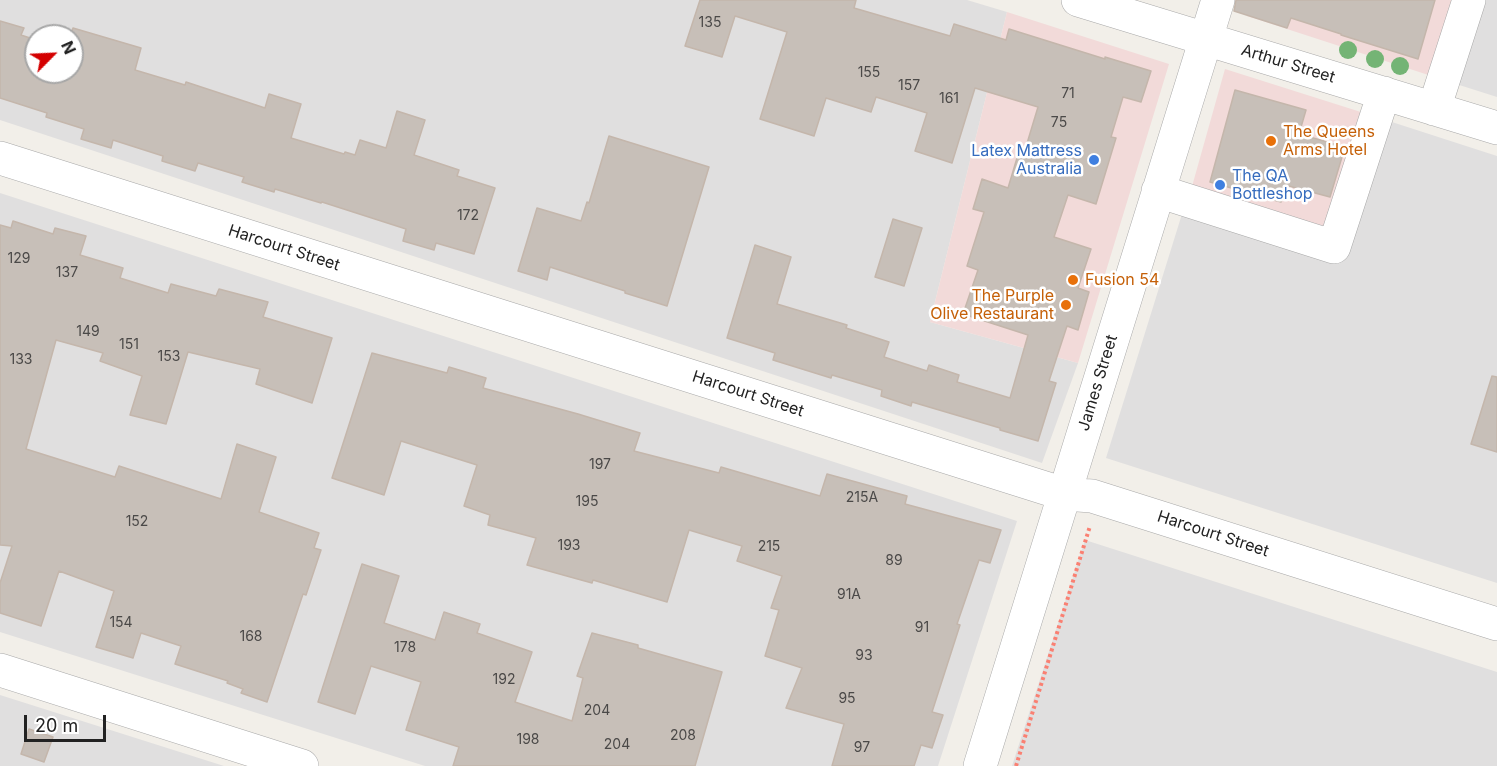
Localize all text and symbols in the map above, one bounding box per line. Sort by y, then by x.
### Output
house number: 135 [699,15,721,31]
north arrow [24,24,84,84]
text: N [57,38,80,57]
street label: Arthur Street [1239,41,1337,87]
house number: 155 [858,65,880,81]
house number: 157 [898,78,920,94]
house number: 71 [1061,86,1075,102]
house number: 161 [939,91,959,107]
house number: 75 [1051,115,1067,131]
place label: The Queens Arms Hotel [1283,122,1375,160]
marker: The Queens Arms Hotel [1264,134,1278,148]
place label: Latex Mattress Australia [971,141,1082,179]
marker: Latex Mattress Australia [1087,153,1101,167]
place label: The QA Bottleshop [1232,166,1313,204]
marker: The QA Bottleshop [1213,178,1227,192]
house number: 172 [457,208,479,224]
street label: Harcourt Street [226,221,342,275]
house number: 129 [8,251,30,267]
house number: 137 [56,265,78,281]
place label: Fusion 54 [1085,270,1159,290]
marker: Fusion 54 [1066,273,1080,287]
place label: The Purple Olive Restaurant [930,286,1054,324]
marker: The Purple Olive Restaurant [1059,298,1073,312]
house number: 149 [76,324,100,340]
street label: James Street [1074,333,1122,433]
house number: 151 [119,337,139,353]
house number: 153 [158,349,180,365]
house number: 133 [10,352,32,368]
street label: Harcourt Street [690,367,806,421]
house number: 197 [589,457,611,473]
house number: 215A [846,490,878,506]
house number: 195 [576,494,598,510]
street label: Harcourt Street [1155,507,1271,561]
house number: 152 [126,514,148,530]
house number: 193 [557,538,581,554]
house number: 215 [758,539,780,555]
house number: 89 [885,553,903,569]
house number: 91A [837,587,861,603]
house number: 154 [109,615,133,631]
house number: 91 [915,620,929,636]
house number: 168 [239,629,263,645]
house number: 178 [394,640,416,656]
house number: 93 [855,648,873,664]
house number: 192 [493,672,515,688]
house number: 95 [838,691,856,707]
scale bar [27,703,110,741]
house number: 204 [584,703,610,719]
text: 20 m [35,715,78,736]
house number: 208 [670,728,696,744]
house number: 198 [516,732,540,748]
house number: 204 [604,737,630,753]
house number: 97 [854,740,870,756]

